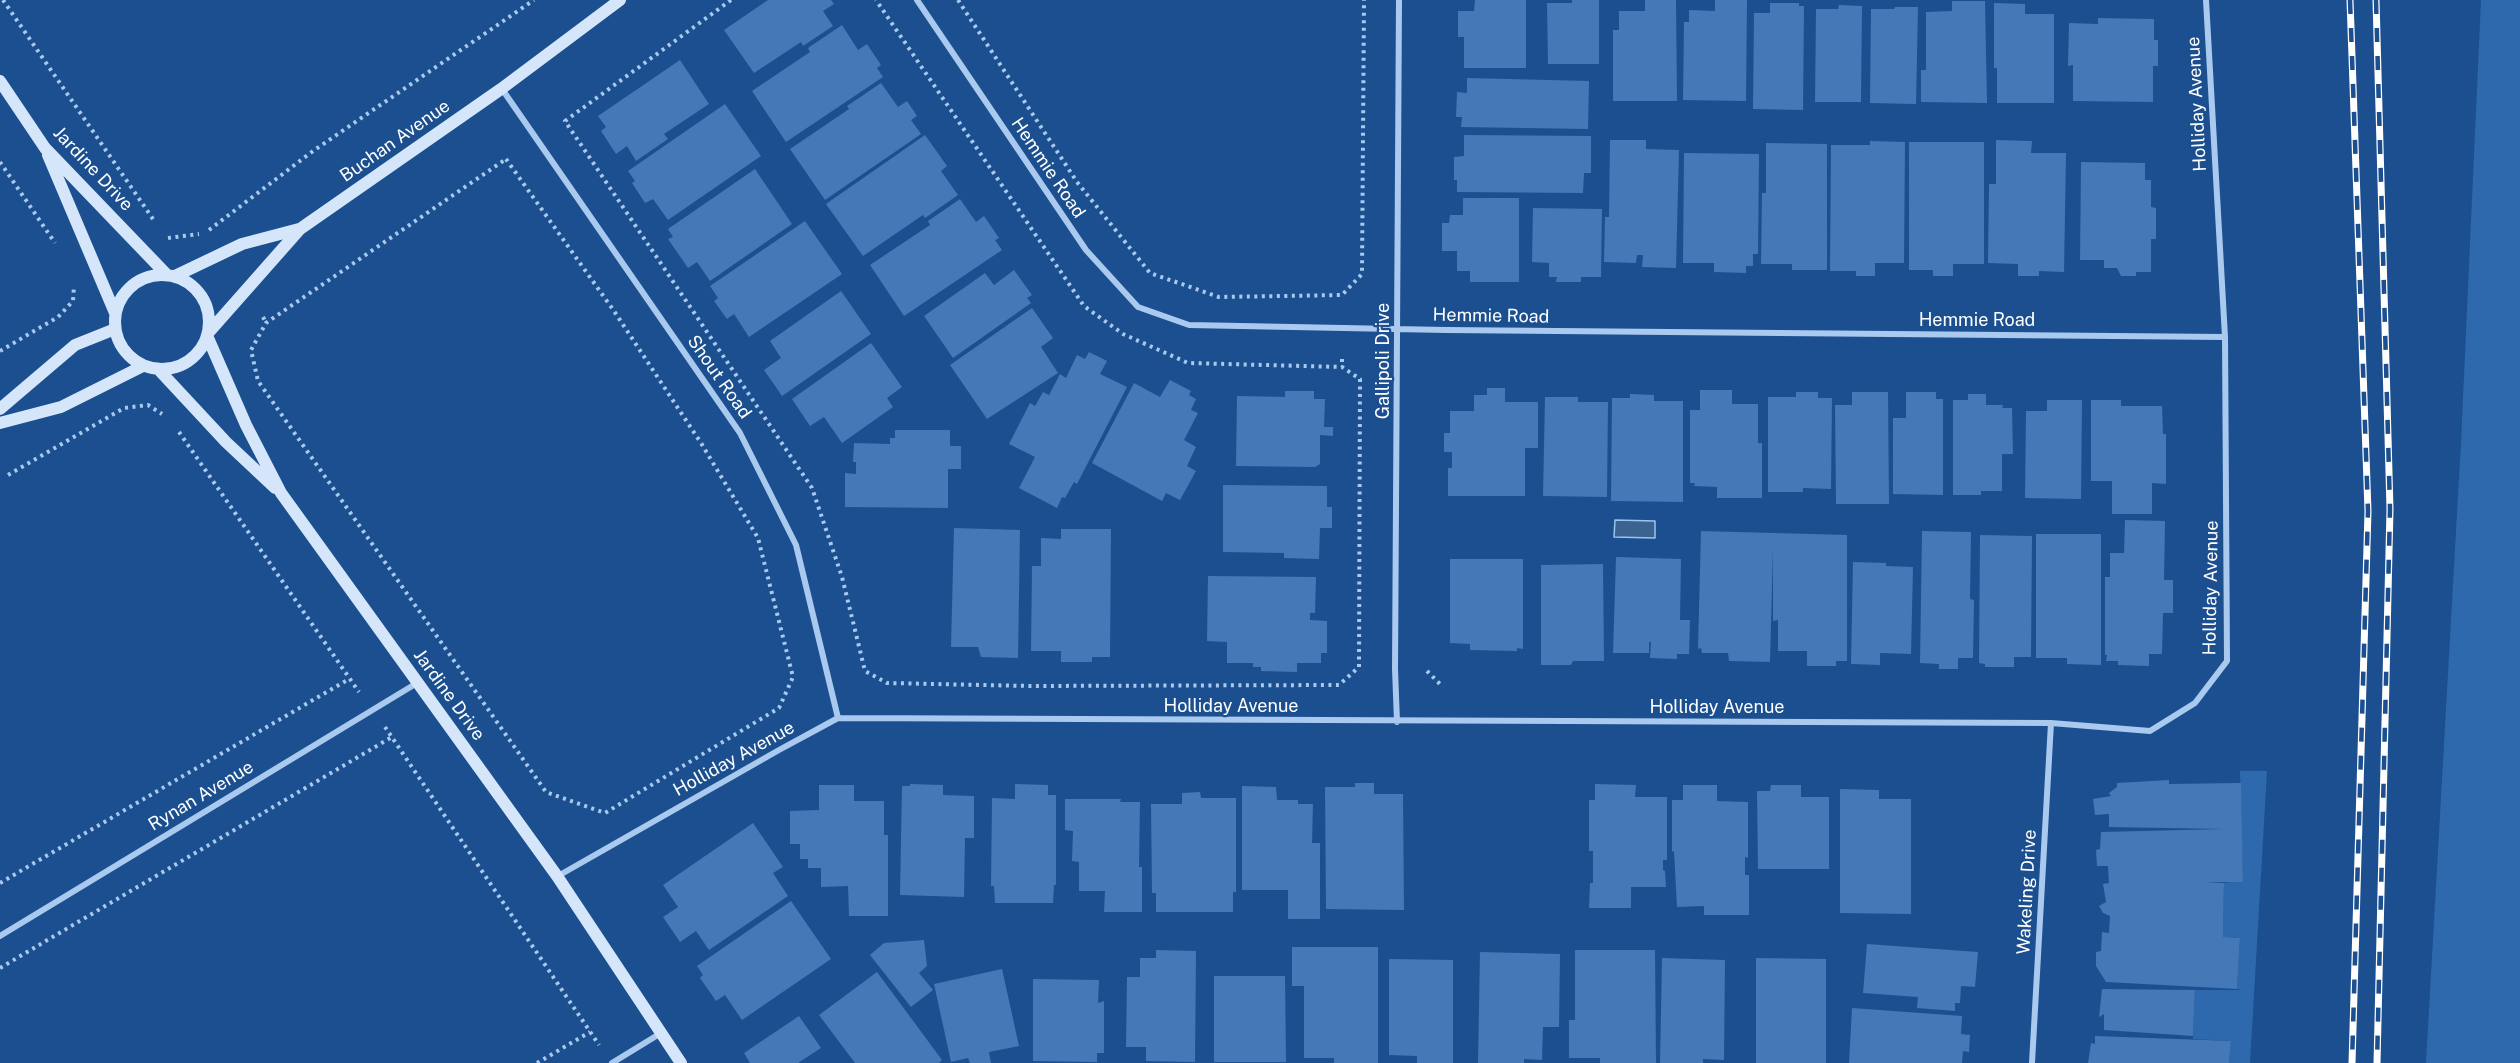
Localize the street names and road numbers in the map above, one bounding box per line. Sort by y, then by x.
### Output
street label: Holliday Avenue [2183,36,2211,172]
street label: Buchan Avenue [336,95,454,187]
street label: Hemmie Road [1006,114,1090,222]
street label: Jardine Drive [49,122,137,216]
street label: Gallipoli Drive [1372,303,1394,419]
street label: Hemmie Road [1432,304,1550,328]
street label: Hemmie Road [1919,309,2035,331]
street label: Shout Road [682,331,756,423]
street label: Holliday Avenue [2199,520,2223,656]
street label: Jardine Drive [409,645,489,745]
street label: Holliday Avenue [1163,695,1299,717]
street label: Holliday Avenue [1649,696,1785,718]
street label: Holliday Avenue [670,717,798,801]
street label: Rynan Avenue [145,756,257,836]
street label: Wakeling Drive [2013,829,2041,955]

